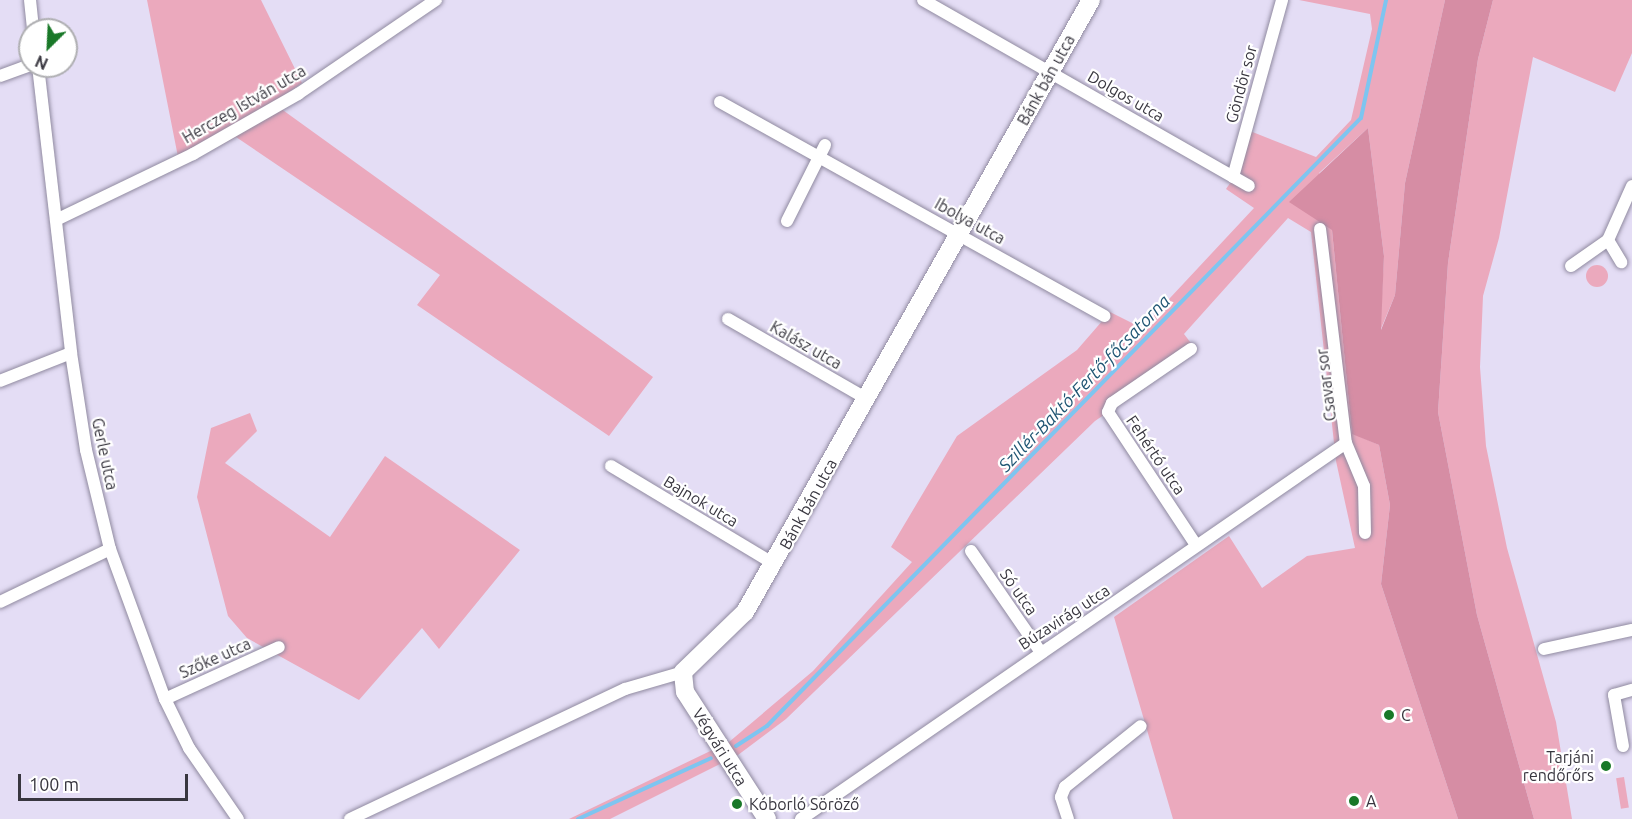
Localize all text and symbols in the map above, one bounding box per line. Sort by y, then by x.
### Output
north arrow [18,18,78,78]
street label: Bánk bán utca [1013,31,1079,129]
street label: Göndör sor [1221,43,1261,125]
text: N [32,52,51,73]
street label: Herczeg István utca [179,61,309,147]
street label: Dolgos utca [1084,66,1168,126]
street label: Ibolya utca [931,194,1009,248]
water label: Szillér-Baktó-Fertő-főcsatorna [994,290,1174,476]
street label: Kalász utca [767,317,845,373]
street label: Csavar sor [1312,348,1340,422]
street label: Fehértó utca [1122,412,1190,498]
street label: Gerle utca [88,416,122,492]
street label: Bánk bán utca [775,455,841,553]
street label: Bajnok utca [660,471,742,531]
street label: Só utca [996,565,1042,619]
street label: Búzavirág utca [1015,580,1113,654]
street label: Szőke utca [176,634,254,682]
street label: Végvári utca [688,705,752,789]
place label: C [1401,705,1411,725]
marker: C [1382,708,1396,722]
place label: Tarjáni rendőrőrs [1523,747,1594,785]
marker: Tarjáni rendőrőrs [1599,759,1613,773]
scale bar [21,762,190,800]
text: 100 m [29,774,79,794]
place label: A [1366,791,1376,811]
place label: Kóborló Söröző [749,794,859,814]
marker: A [1347,794,1361,808]
marker: Kóborló Söröző [730,797,744,811]

